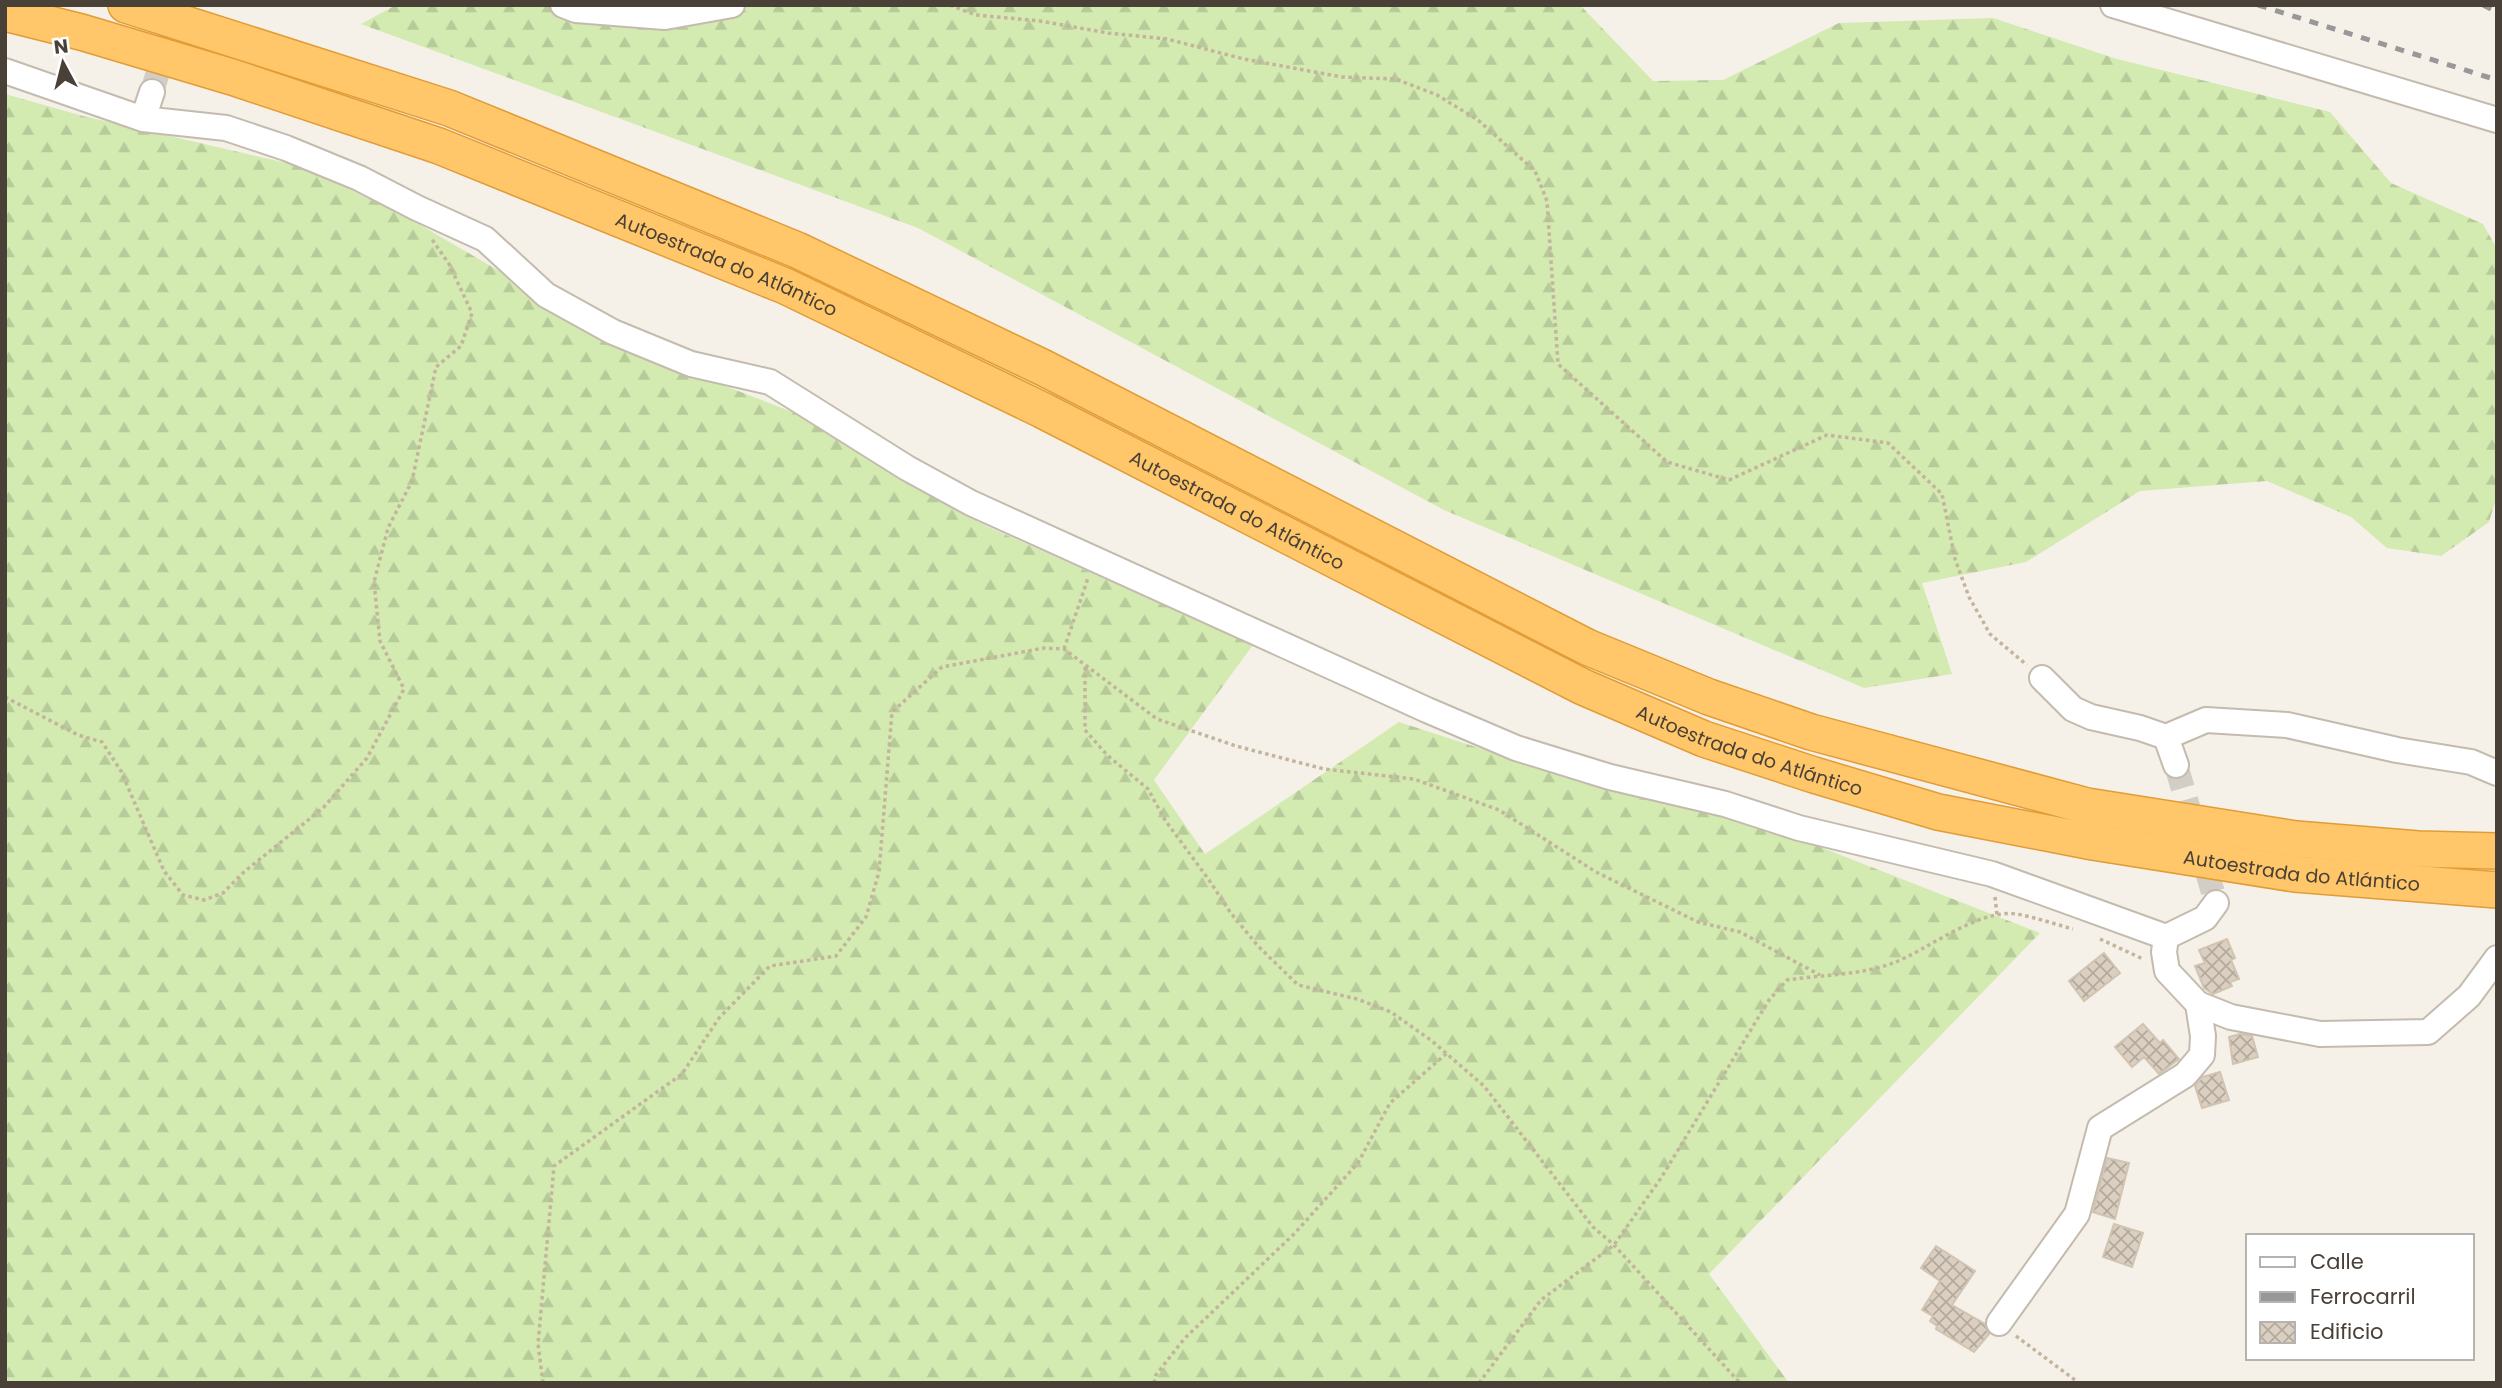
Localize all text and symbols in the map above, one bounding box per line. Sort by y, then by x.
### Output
north arrow [28,28,98,98]
text: N [52,32,70,61]
street label: Autoestrada do Atlántico [612,205,842,323]
street label: Autoestrada do Atlántico [1125,444,1349,576]
street label: Autoestrada do Atlántico [1632,698,1866,802]
street label: Autoestrada do Atlántico [2181,843,2421,897]
legend [2246,1234,2474,1360]
text: Calle [2310,1247,2364,1276]
text: Ferrocarril [2310,1282,2416,1311]
text: Edificio [2310,1317,2384,1346]

